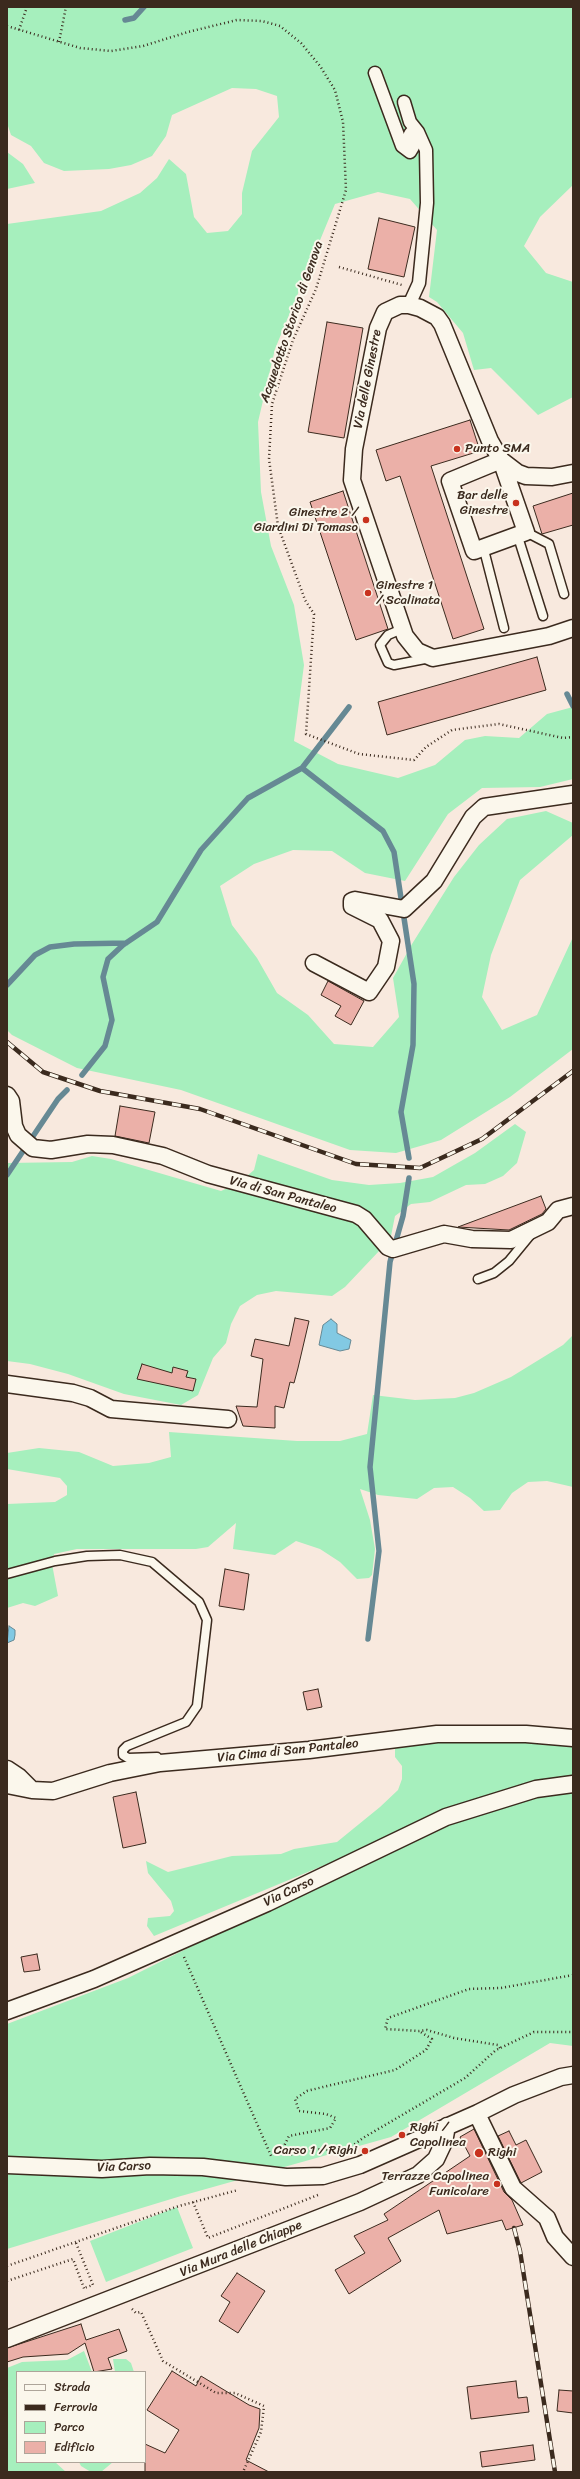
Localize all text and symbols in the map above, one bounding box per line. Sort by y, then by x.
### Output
street label: Acquedotto Storico di Genova [257,239,327,405]
street label: Via delle Ginestre [351,328,385,430]
place label: Punto SMA [465,441,530,457]
marker: Punto SMA [452,444,462,454]
place label: Bar delle Ginestre [457,488,508,519]
marker: Bar delle Ginestre [511,498,521,508]
place label: Ginestre 2 / Giardini Di Tomaso [254,505,358,536]
marker: Ginestre 2 / Giardini Di Tomaso [361,515,371,525]
place label: Ginestre 1 / Scalinata [376,578,440,609]
marker: Ginestre 1 / Scalinata [363,588,373,598]
street label: Via di San Pantaleo [228,1173,338,1217]
street label: Via Cima di San Pantaleo [217,1736,359,1766]
street label: Via Carso [261,1874,317,1910]
place label: Righi / Capolinea [410,2120,466,2151]
marker: Righi / Capolinea [397,2130,407,2140]
place label: Carso 1 / Righi [274,2143,357,2159]
place label: Righi [488,2145,516,2161]
marker: Carso 1 / Righi [360,2146,370,2156]
marker: Righi [473,2147,485,2159]
street label: Via Carso [97,2158,151,2176]
place label: Terrazze Capolinea Funicolare [381,2169,489,2200]
marker: Terrazze Capolinea Funicolare [492,2179,502,2189]
street label: Via Mura delle Chiappe [178,2217,304,2281]
legend [16,2371,146,2463]
text: Strada [54,2376,90,2398]
text: Ferrovia [54,2396,98,2418]
text: Parco [54,2416,84,2438]
text: Edificio [54,2436,94,2458]

